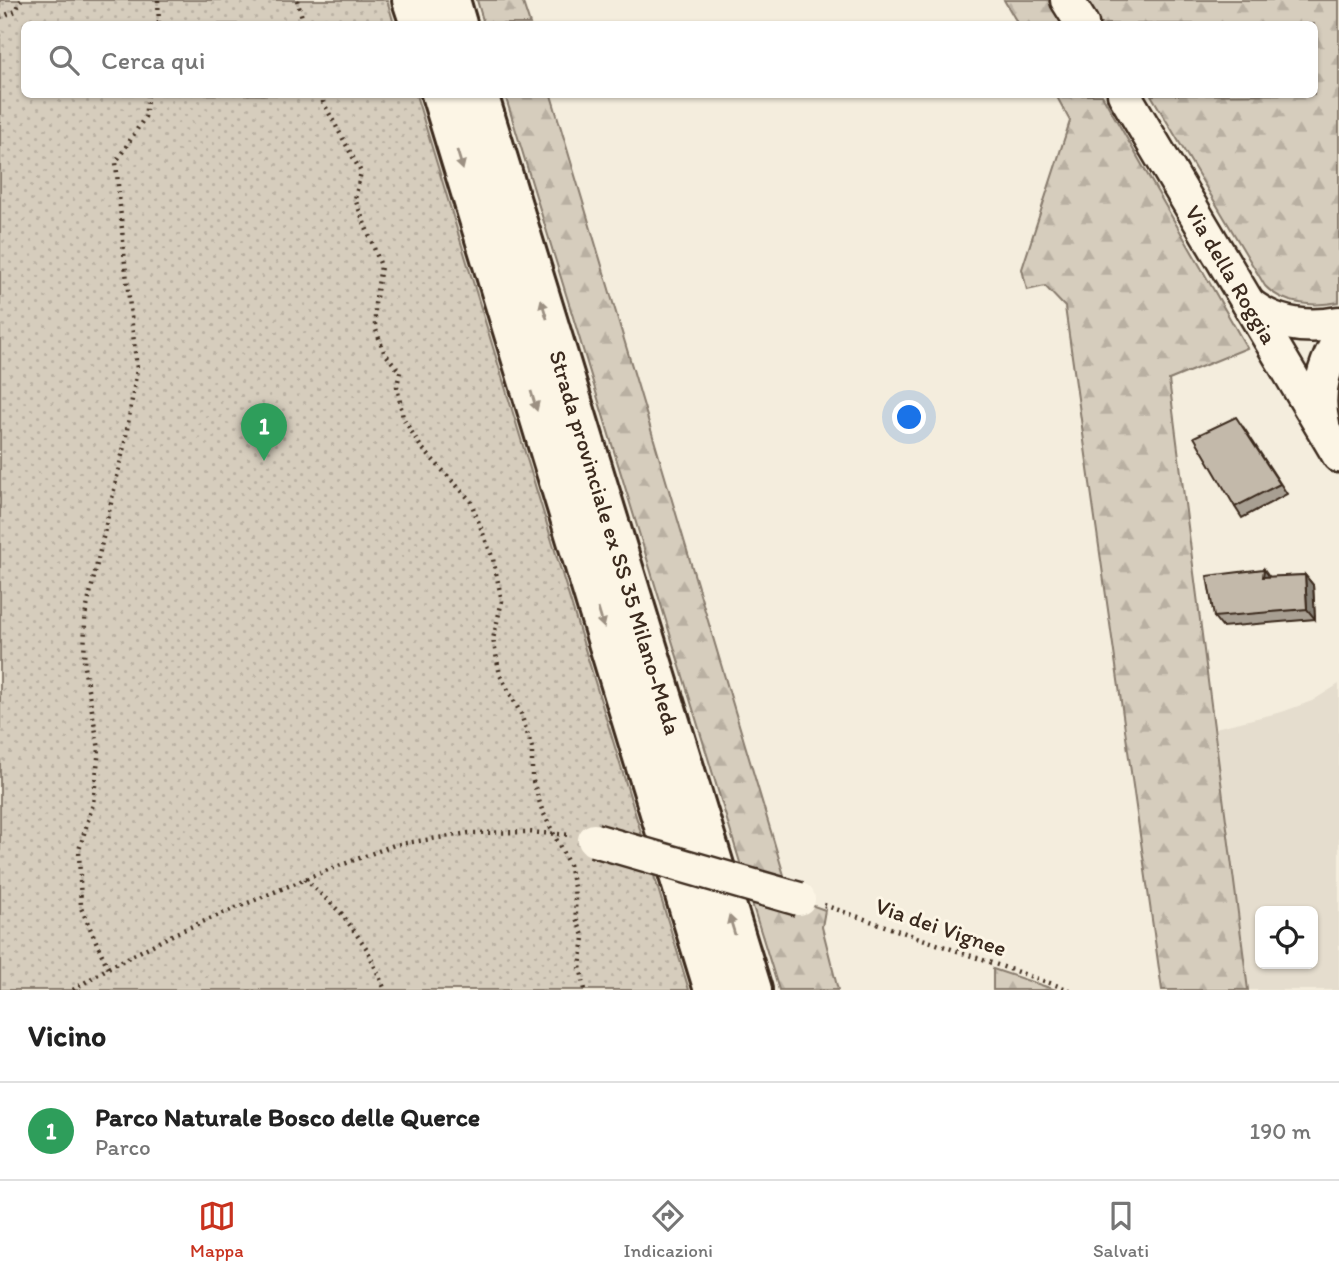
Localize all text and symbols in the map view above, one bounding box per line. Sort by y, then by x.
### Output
search box [21,21,1318,98]
icon: search [45,41,83,79]
text: Cerca qui [101,44,205,76]
one-way arrow [456,150,466,171]
street label: Via della Roggia [1179,200,1283,349]
one-way arrow [538,298,548,319]
street label: Strada provinciale ex SS 35 Milano-Meda [543,347,687,738]
one-way arrow [530,391,540,412]
your location [892,400,926,434]
pin: 1 [241,403,287,461]
one-way arrow [596,608,606,629]
street label: Via dei Vignee [872,891,1010,963]
map controls [1255,906,1318,969]
button: locate [1255,906,1318,969]
one-way arrow [726,914,736,935]
text: Vicino [28,1017,106,1054]
text: Parco Naturale Bosco delle Querce [95,1101,480,1133]
text: 1 [46,1117,56,1145]
text: 190 m [1250,1117,1311,1145]
text: Parco [95,1133,151,1161]
tab: Mappa [190,1197,244,1262]
tab: Indicazioni [624,1197,713,1262]
tab: Salvati [1093,1197,1149,1262]

